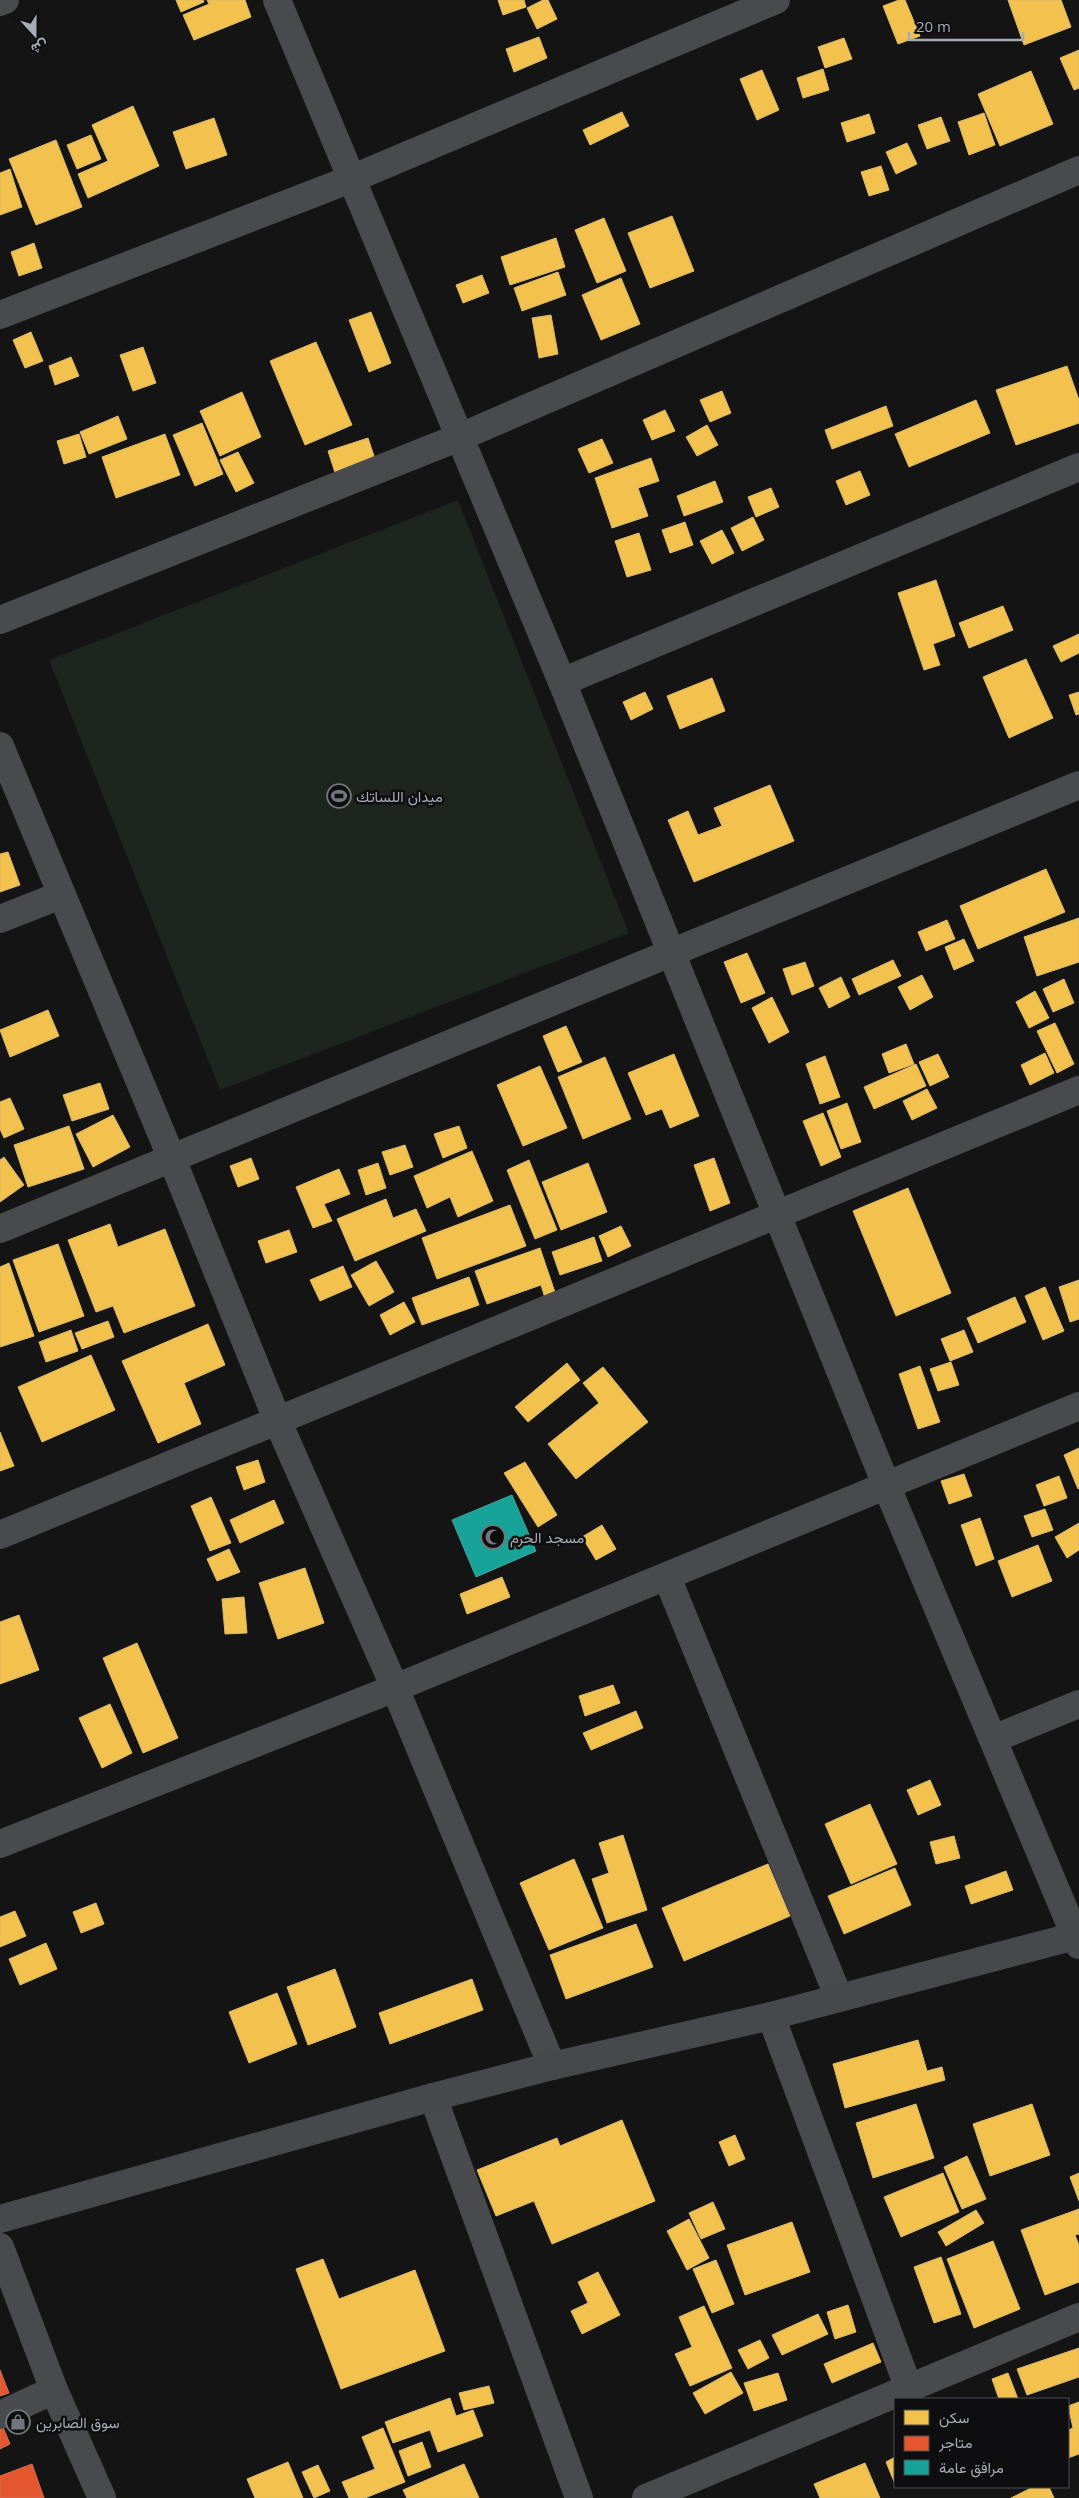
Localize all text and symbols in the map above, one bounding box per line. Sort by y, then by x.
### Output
north arrow [10,10,60,60]
scale bar [909,10,1023,42]
text: 20 m [916,16,951,36]
text: ش [28,36,51,60]
sports icon: ميدان اللساتك [326,783,352,809]
place label: ميدان اللساتك [356,786,443,806]
mosque icon: مسجد الحرم [480,1524,506,1550]
place label: مسجد الحرم [510,1527,584,1548]
legend [894,2398,1069,2488]
text: سكن [939,2407,969,2428]
shop icon: سوق الصابرين [5,2409,31,2435]
place label: سوق الصابرين [36,2412,120,2433]
text: متاجر [938,2432,973,2452]
text: مرافق عامة [939,2457,1004,2478]

